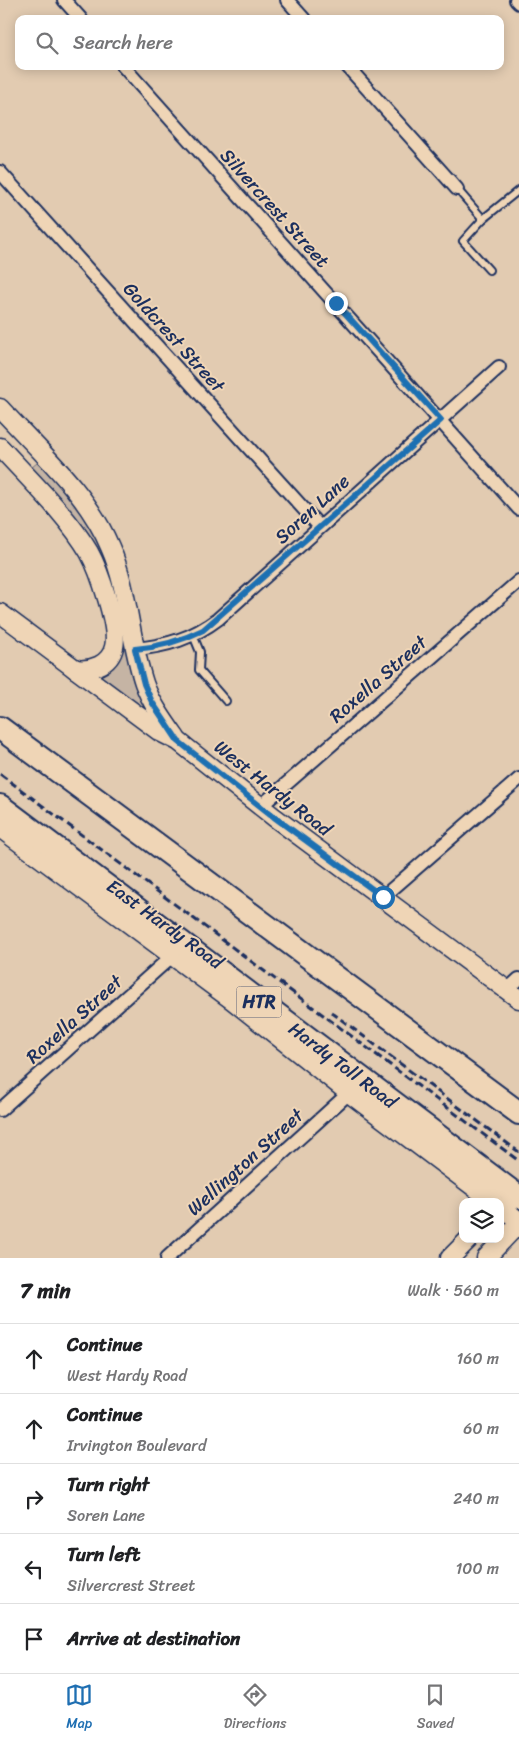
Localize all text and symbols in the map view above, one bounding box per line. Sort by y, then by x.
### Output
search box [15,15,504,70]
text: Search here [73,26,173,59]
icon: search [33,29,61,57]
street label: Silvercrest Street [212,140,338,276]
street label: Goldcrest Street [115,274,234,401]
route end [325,292,348,315]
street label: Soren Lane [267,466,358,552]
street label: Roxella Street [321,626,436,731]
street label: West Hardy Road [207,731,341,846]
street label: East Hardy Road [99,870,232,979]
route start [372,886,395,909]
street label: Roxella Street [18,965,131,1072]
road number: HTR [236,986,282,1018]
street label: Hardy Toll Road [281,1013,406,1118]
street label: Wellington Street [179,1099,312,1224]
map controls [459,1198,504,1243]
button: layers [459,1198,504,1243]
text: 7 min [20,1272,71,1310]
text: Walk · 560 m [408,1276,499,1305]
text: Continue [67,1328,143,1361]
text: 160 m [456,1344,499,1373]
icon: ahead [20,1345,48,1373]
text: West Hardy Road [67,1361,187,1390]
text: Continue [67,1398,143,1431]
text: 60 m [463,1414,499,1443]
icon: ahead [20,1415,48,1443]
text: Irvington Boulevard [67,1431,206,1460]
text: Turn right [67,1468,149,1501]
text: 240 m [453,1484,499,1513]
icon: right [20,1485,48,1513]
text: Soren Lane [67,1501,145,1530]
text: Turn left [67,1538,140,1571]
text: 100 m [455,1554,499,1583]
icon: left [20,1555,48,1583]
text: Silvercrest Street [67,1571,195,1600]
text: Arrive at destination [67,1622,240,1655]
icon: arrive [20,1625,48,1653]
tab: Map [65,1681,93,1736]
tab: Directions [224,1681,286,1736]
tab: Saved [417,1681,454,1736]

